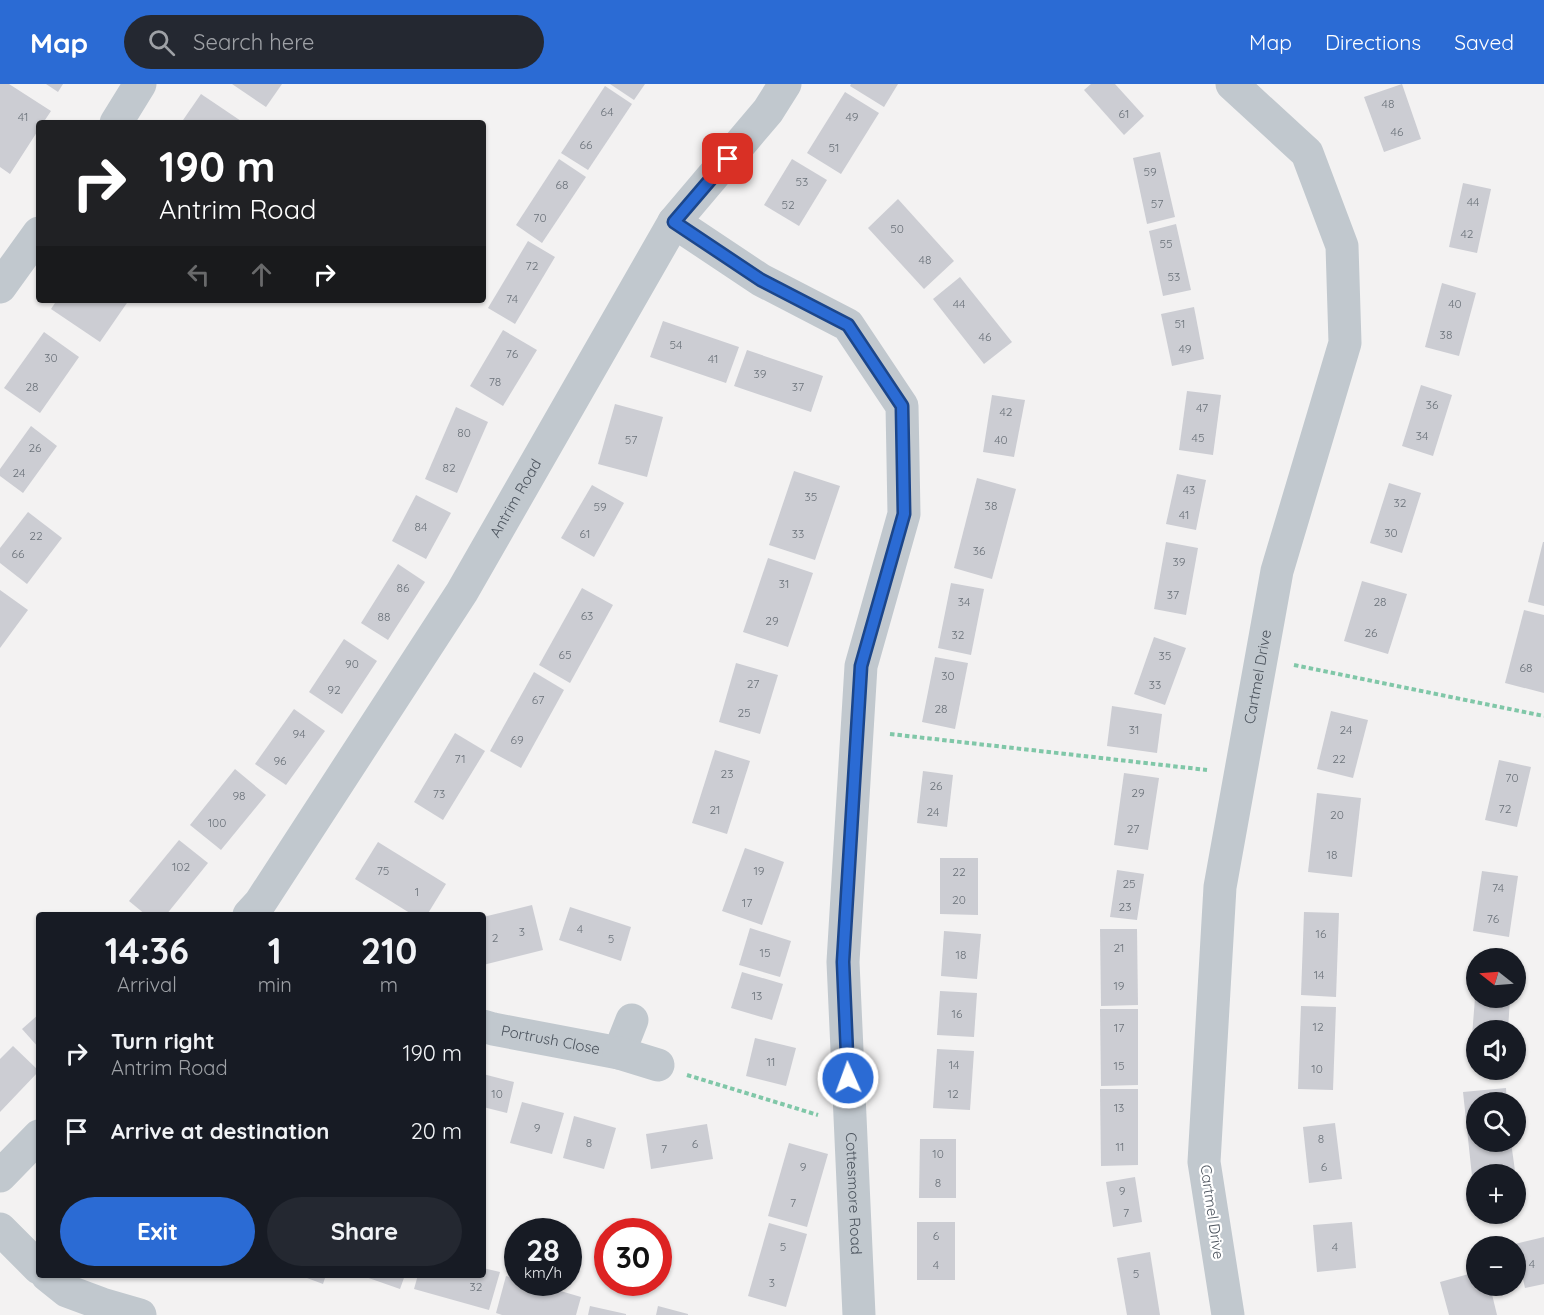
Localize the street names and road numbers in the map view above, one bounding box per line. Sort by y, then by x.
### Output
street label: Antrim Road [485,455,545,541]
street label: Cartmel Drive [1240,628,1275,725]
street label: Portrush Close [500,1021,602,1058]
street label: Cottesmore Road [842,1132,866,1255]
street label: Cartmel Drive [1196,1163,1229,1261]

